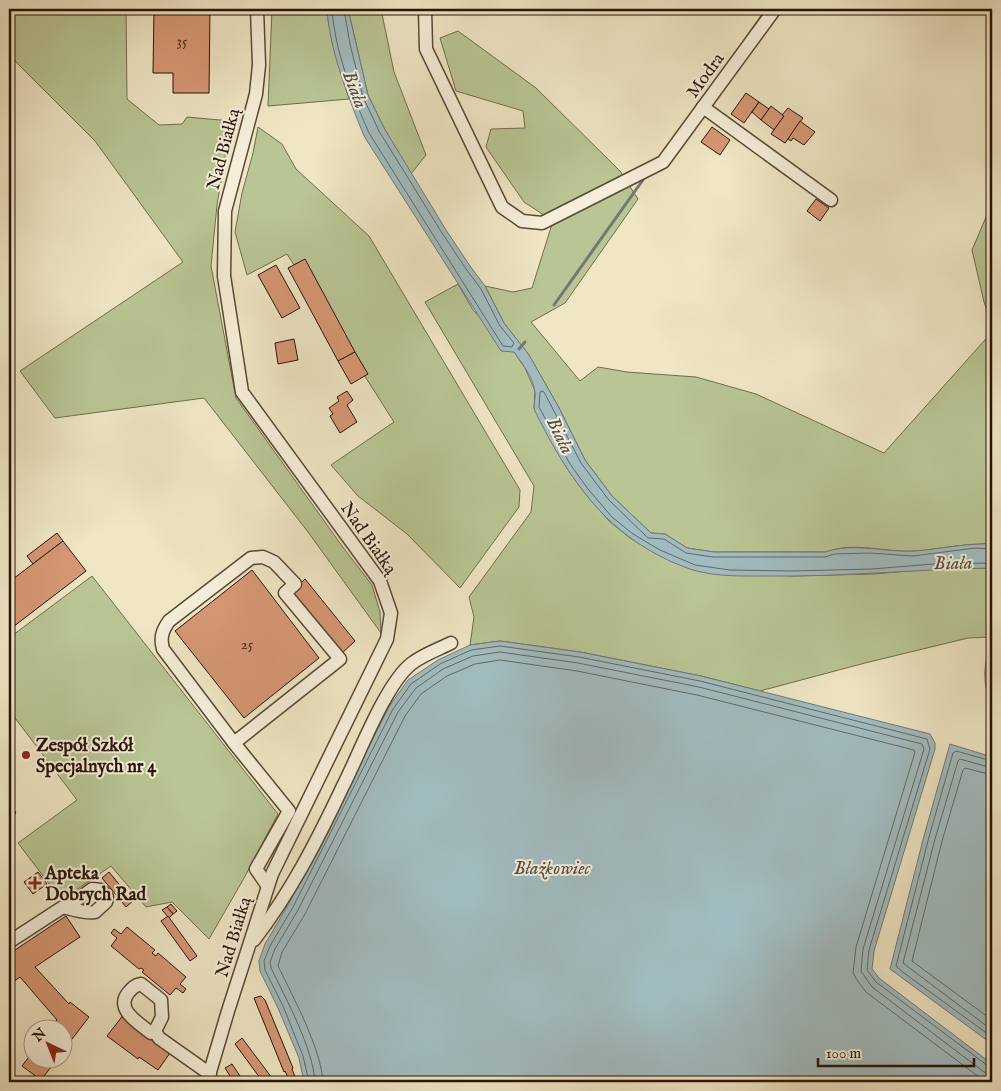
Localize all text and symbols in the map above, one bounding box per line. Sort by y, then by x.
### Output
house number: 35 [176,32,188,51]
street label: Modra [682,49,730,103]
water label: Biała [336,67,372,112]
street label: Nad Białką [203,105,247,193]
water label: Biała [540,413,578,458]
street label: Nad Białką [334,498,402,581]
water label: Biała [934,552,973,576]
house number: 25 [241,635,254,654]
place label: Zespół Szkół Specjalnych nr 4 [36,735,157,779]
marker: Zespół Szkół Specjalnych nr 4 [20,749,32,761]
water label: Błażkowiec [514,857,591,881]
place label: Apteka Dobrych Rad [44,863,147,907]
marker: Apteka Dobrych Rad [29,877,41,889]
street label: Nad Białką [211,893,258,981]
north arrow [22,1018,72,1068]
text: N [29,1025,50,1047]
scale bar [818,1036,975,1068]
text: 100 m [826,1044,862,1063]

